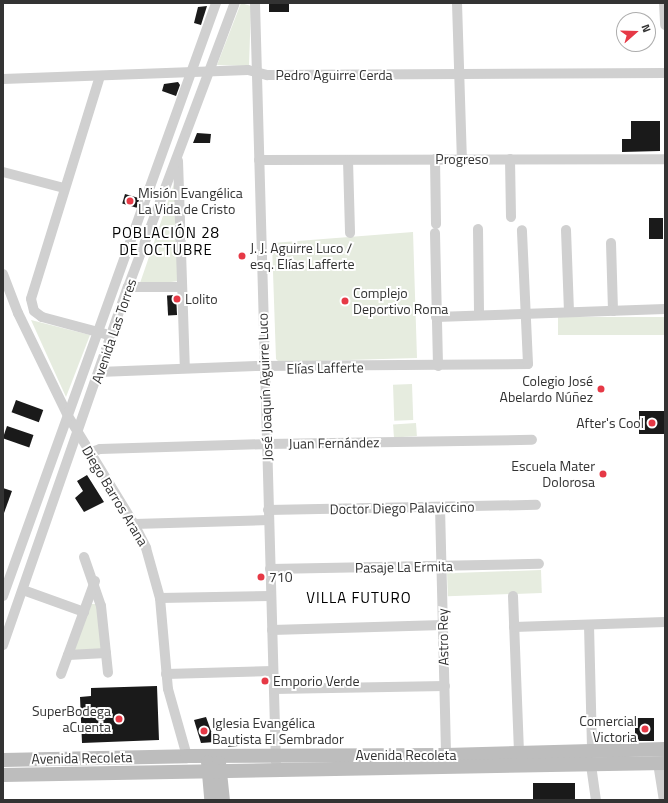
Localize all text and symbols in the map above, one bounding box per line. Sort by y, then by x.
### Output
north arrow [616,12,656,52]
text: N [638,22,655,35]
street label: Pedro Aguirre Cerda [275,67,393,83]
street label: Progreso [435,151,489,167]
place label: Misión Evangélica La Vida de Cristo [138,185,243,218]
marker: Misión Evangélica La Vida de Cristo [125,196,135,206]
district label: POBLACIÓN 28 DE OCTUBRE [112,223,220,258]
place label: J. J. Aguirre Luco / esq. Elías Lafferte [250,240,354,272]
marker: J. J. Aguirre Luco / esq. Elías Lafferte [237,251,247,261]
street label: Avenida Las Torres [88,276,140,386]
place label: Complejo Deportivo Roma [353,285,448,318]
place label: Lolito [185,291,218,307]
marker: Lolito [172,294,182,304]
marker: Complejo Deportivo Roma [340,296,350,306]
street label: José Joaquín Aguirre Luco [254,313,276,461]
street label: Elías Lafferte [286,359,364,377]
place label: Colegio José Abelardo Núñez [500,373,593,406]
marker: Colegio José Abelardo Núñez [596,384,606,394]
place label: After's Cool [576,415,644,431]
marker: After's Cool [647,418,657,428]
street label: Juan Fernández [288,434,380,452]
street label: Diego Barros Arana [79,443,151,549]
place label: Escuela Mater Dolorosa [511,458,595,490]
marker: Escuela Mater Dolorosa [598,469,608,479]
street label: Doctor Diego Palaviccino [329,498,475,518]
street label: Pasaje La Ermita [355,558,453,576]
place label: 710 [269,569,293,585]
marker: 710 [256,572,266,582]
district label: VILLA FUTURO [306,589,412,607]
street label: Astro Rey [434,608,452,666]
place label: Emporio Verde [273,673,360,689]
marker: Emporio Verde [260,676,270,686]
place label: SuperBodega aCuenta [32,703,111,736]
place label: Comercial Victoria [579,713,637,746]
marker: SuperBodega aCuenta [114,714,124,724]
place label: Iglesia Evangélica Bautista El Sembrador [212,715,344,748]
marker: Comercial Victoria [640,724,650,734]
marker: Iglesia Evangélica Bautista El Sembrador [199,726,209,736]
street label: Avenida Recoleta [355,747,457,763]
street label: Avenida Recoleta [31,749,133,767]

